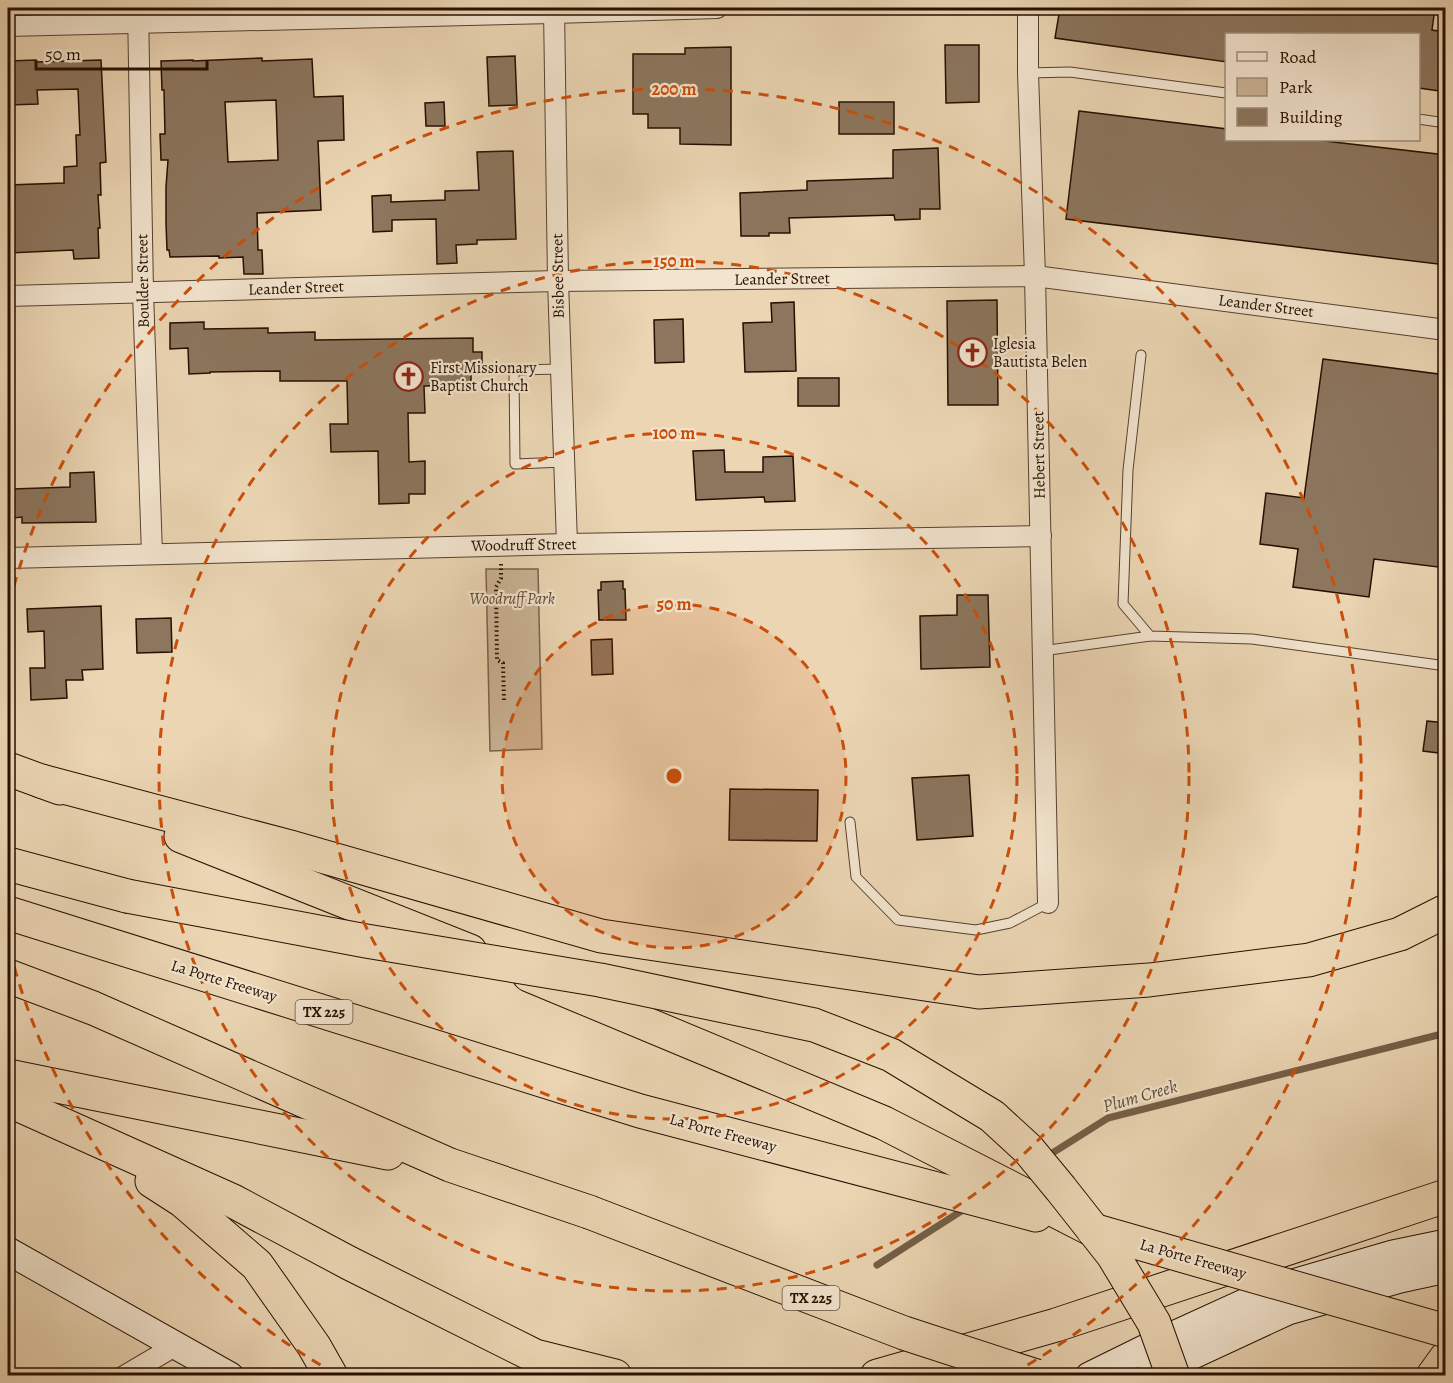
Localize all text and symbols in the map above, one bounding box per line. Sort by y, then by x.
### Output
scale bar [36,33,207,71]
legend [1225,33,1420,141]
text: 50 m [45,42,81,66]
text: Road [1279,45,1317,69]
text: Park [1279,75,1313,99]
text: 200 m [651,77,697,101]
text: Building [1279,105,1343,129]
street label: Bisbee Street [546,233,570,319]
street label: Boulder Street [131,234,155,328]
text: 150 m [653,249,695,273]
street label: Leander Street [734,267,830,291]
street label: Leander Street [248,275,344,301]
street label: Leander Street [1217,289,1315,323]
place label: Iglesia Bautista Belen [993,333,1087,373]
church icon: Iglesia Bautista Belen [956,337,988,369]
place label: First Missionary Baptist Church [430,357,537,397]
church icon: First Missionary Baptist Church [393,361,425,393]
street label: Hebert Street [1027,411,1051,499]
text: 100 m [653,421,695,445]
street label: Woodruff Street [470,533,577,557]
park label: Woodruff Park [469,588,555,610]
text: 50 m [657,592,691,616]
centre of rings [664,766,684,786]
street label: La Porte Freeway [168,954,281,1008]
road number: TX 225 [296,1000,352,1024]
water label: Plum Creek [1100,1074,1180,1118]
street label: La Porte Freeway [667,1108,780,1158]
street label: La Porte Freeway [1137,1233,1250,1285]
road number: TX 225 [782,1286,840,1310]

